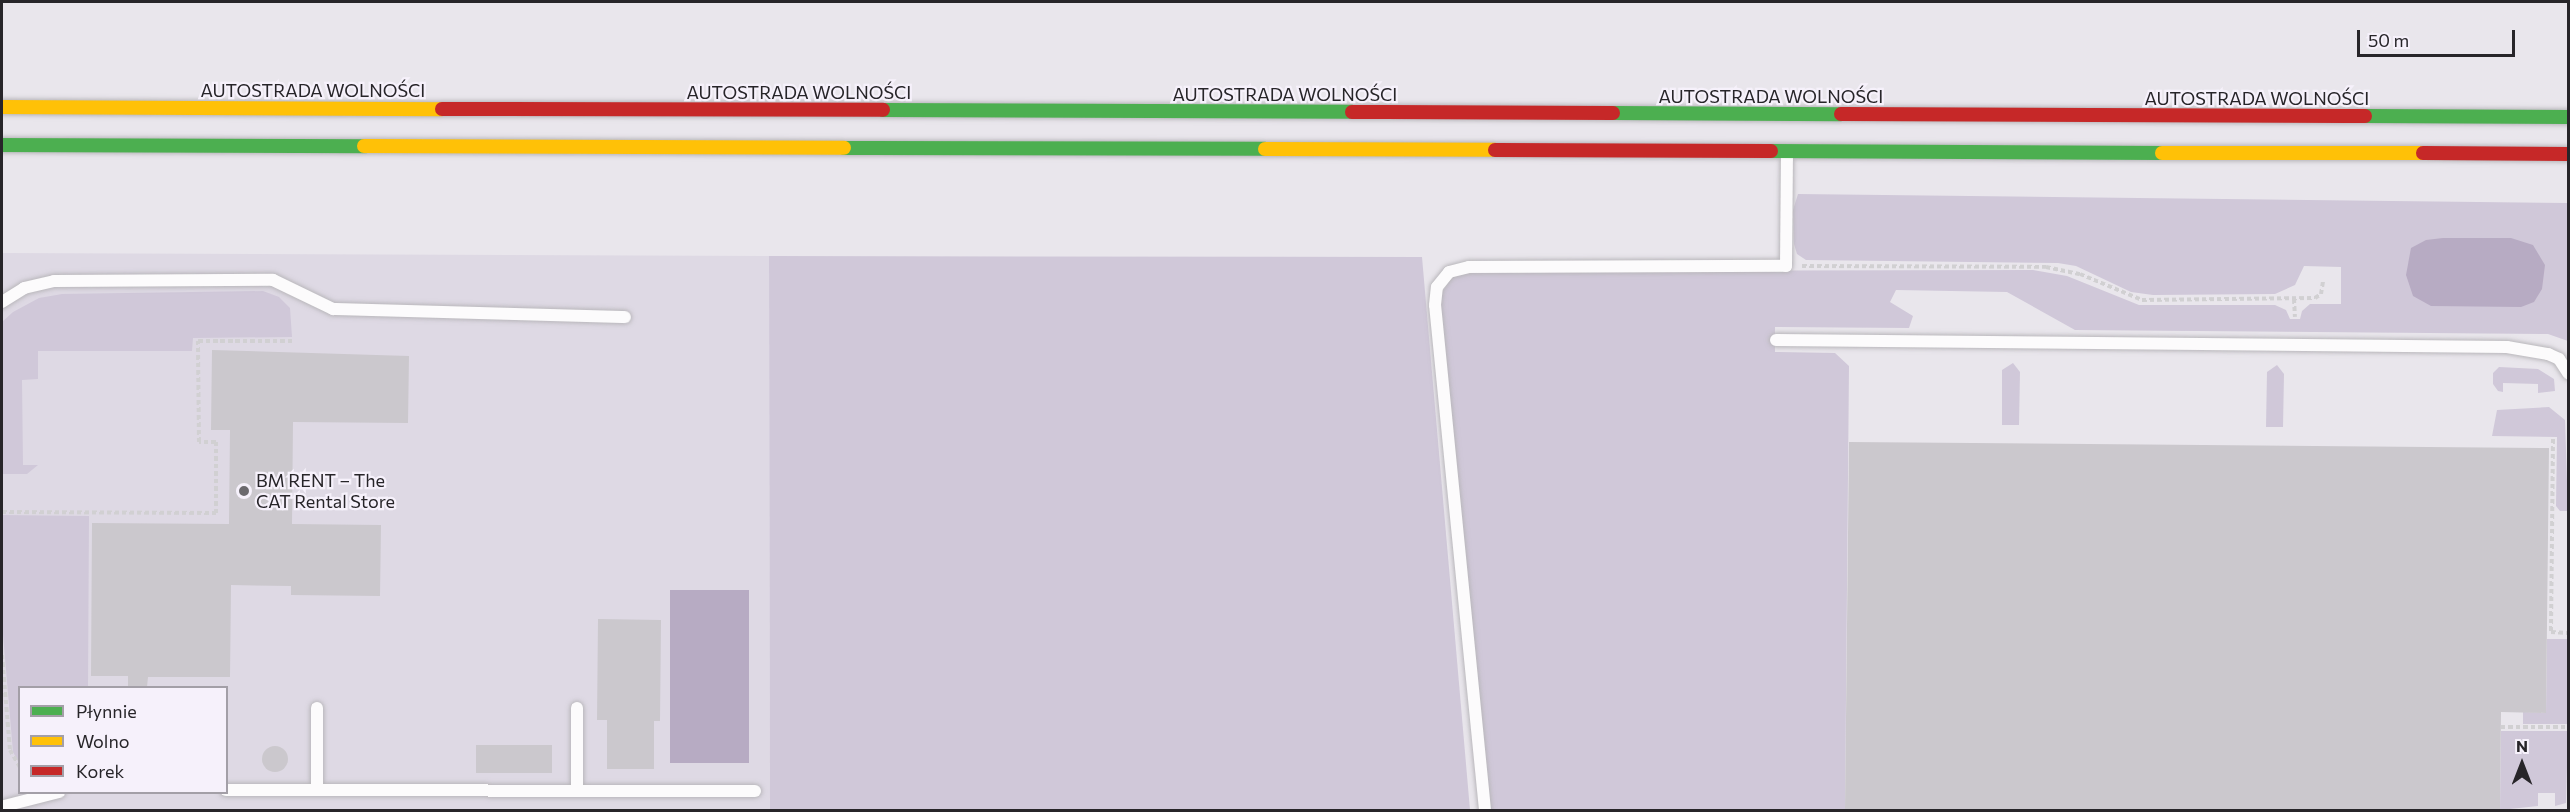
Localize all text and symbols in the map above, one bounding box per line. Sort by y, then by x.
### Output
scale bar [2360,18,2518,56]
text: 50 m [2368,29,2409,51]
street label: AUTOSTRADA WOLNOŚCI [201,79,425,101]
street label: AUTOSTRADA WOLNOŚCI [687,81,911,103]
street label: AUTOSTRADA WOLNOŚCI [1173,83,1397,105]
street label: AUTOSTRADA WOLNOŚCI [1659,85,1883,107]
street label: AUTOSTRADA WOLNOŚCI [2145,87,2369,109]
place label: BM RENT – The CAT Rental Store [256,470,395,512]
marker: BM RENT – The CAT Rental Store [237,484,251,498]
legend [18,686,228,794]
text: Płynnie [76,700,137,722]
text: Wolno [76,730,130,752]
north arrow [2492,734,2552,794]
text: N [2516,736,2528,755]
text: Korek [76,760,124,782]

